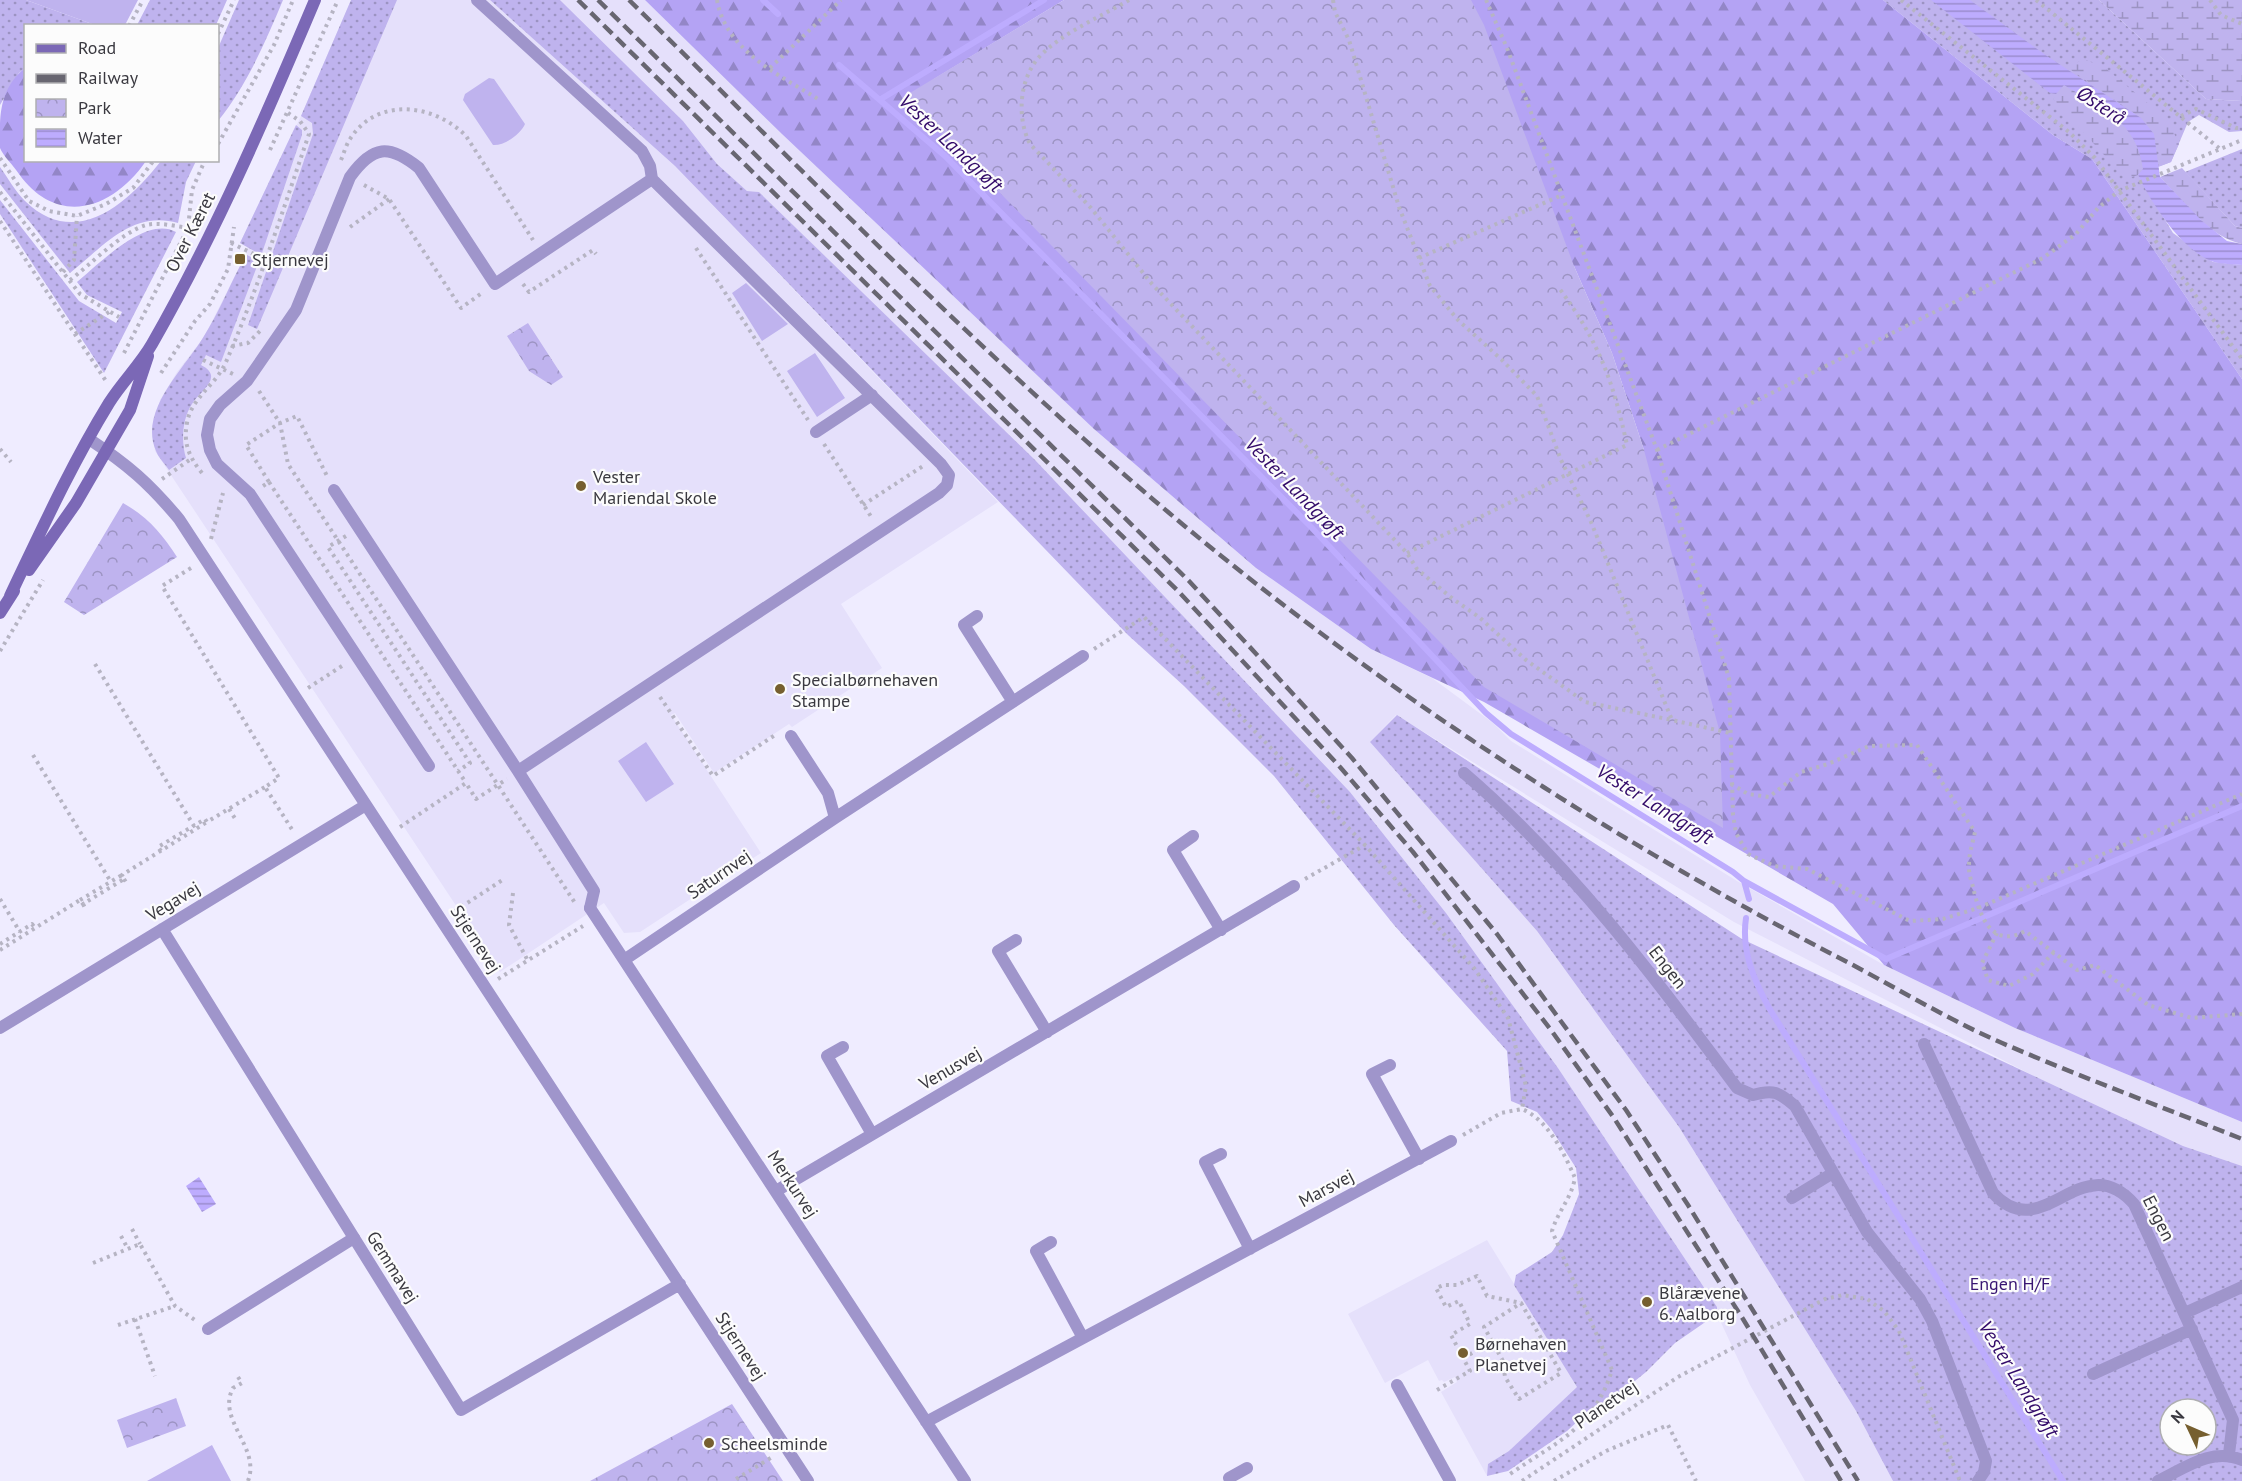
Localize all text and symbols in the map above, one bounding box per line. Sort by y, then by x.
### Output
legend [24,24,219,162]
text: Road [78,36,116,59]
text: Railway [78,66,139,89]
water label: Østerå [2072,80,2130,130]
water label: Vester Landgrøft [893,88,1010,199]
text: Park [78,96,111,119]
text: Water [78,126,122,149]
street label: Over Kæret [160,188,220,276]
place label: Stjernevej [252,248,329,271]
marker: Stjernevej [233,252,247,266]
water label: Vester Landgrøft [1239,431,1352,546]
place label: Vester Mariendal Skole [592,465,717,509]
marker: Vester Mariendal Skole [574,479,588,493]
place label: Specialbørnehaven Stampe [792,668,938,712]
marker: Specialbørnehaven Stampe [773,682,787,696]
water label: Vester Landgrøft [1592,758,1720,851]
street label: Saturnvej [682,844,756,904]
street label: Vegavej [141,876,204,927]
street label: Stjernevej [445,901,507,977]
street label: Engen [1644,941,1692,993]
street label: Venusvej [914,1041,985,1095]
street label: Merkurvej [763,1146,823,1222]
street label: Marsvej [1294,1164,1358,1212]
street label: Engen [2138,1191,2180,1245]
street label: Gemmavej [362,1227,424,1307]
park label: Engen H/F [1970,1272,2050,1295]
place label: Blårævene 6. Aalborg [1659,1281,1741,1325]
marker: Blårævene 6. Aalborg [1640,1295,1654,1309]
street label: Stjernevej [710,1308,772,1384]
water label: Vester Landgrøft [1973,1316,2066,1444]
place label: Børnehaven Planetvej [1475,1332,1567,1376]
marker: Børnehaven Planetvej [1456,1346,1470,1360]
street label: Planetvej [1570,1374,1642,1434]
north arrow [2158,1397,2218,1457]
text: N [2166,1406,2188,1427]
place label: Scheelsminde [721,1432,828,1455]
marker: Scheelsminde [702,1436,716,1450]

